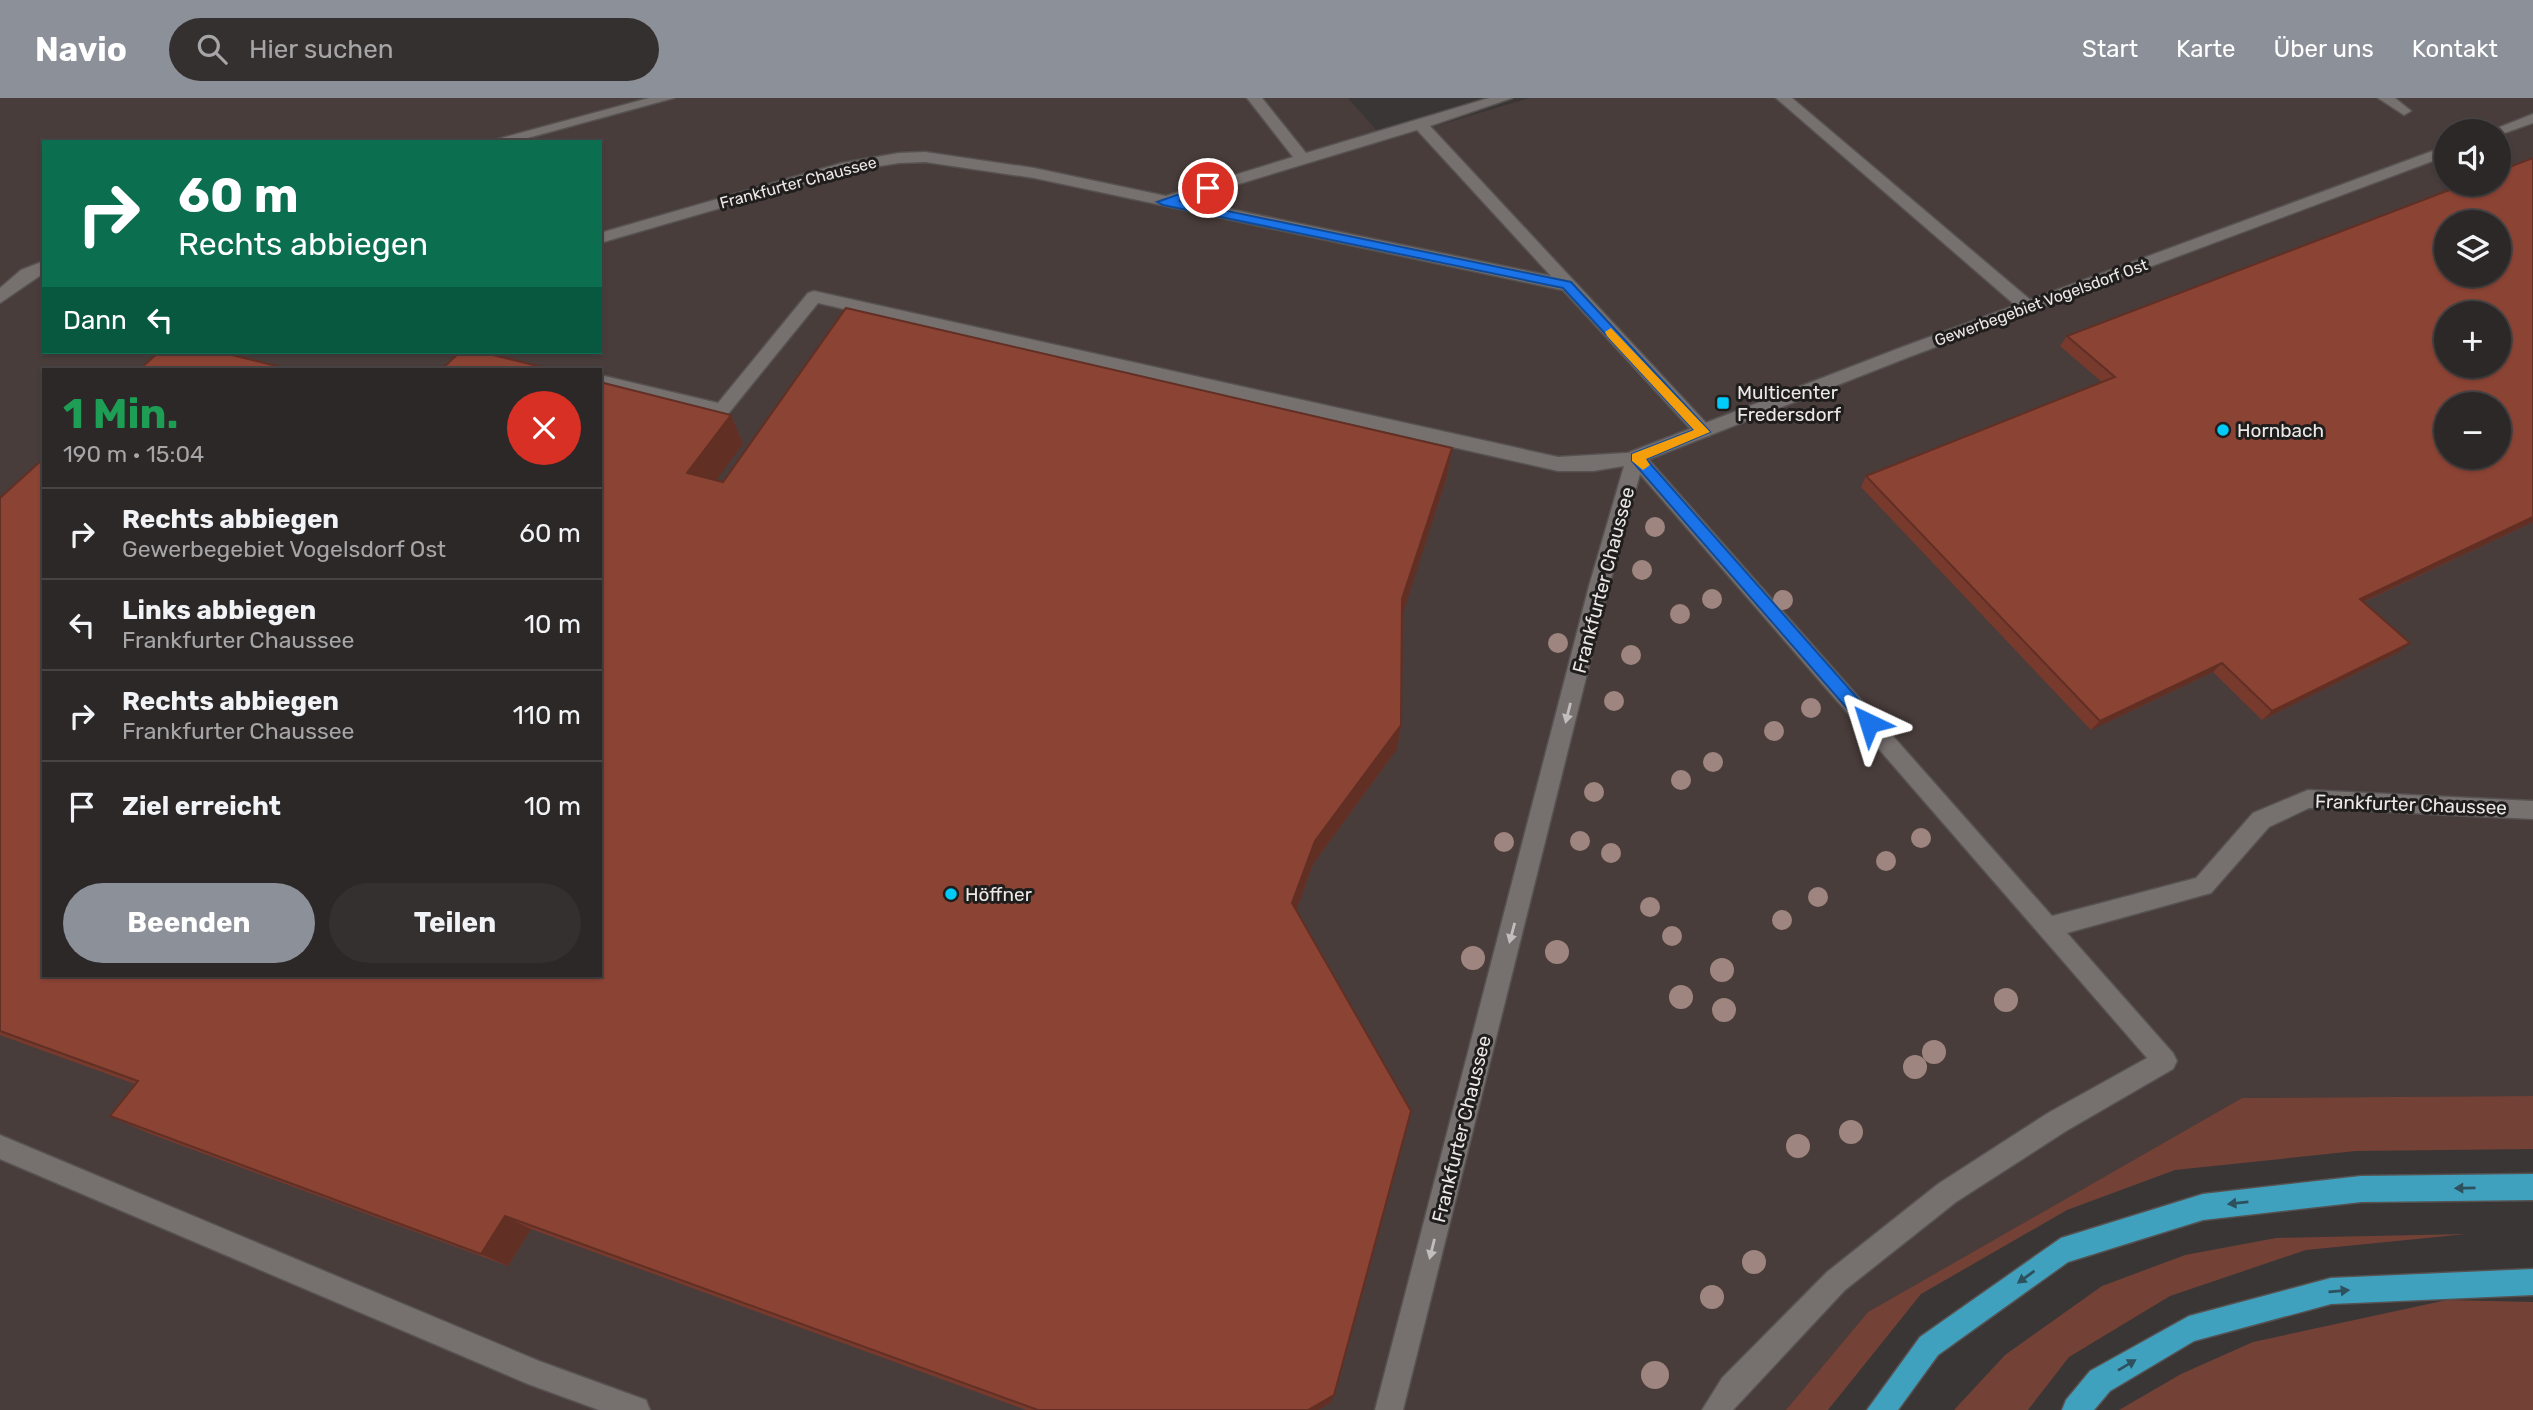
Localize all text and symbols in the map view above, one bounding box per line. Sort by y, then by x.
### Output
search box [169,18,659,81]
text: Navio [35,30,127,69]
icon: search [193,30,231,68]
text: Hier suchen [249,34,393,65]
text: Start [2082,35,2138,63]
text: Karte [2176,35,2236,63]
text: Über uns [2274,35,2374,63]
text: Kontakt [2412,35,2498,63]
map controls [2434,119,2511,469]
button: sound [2434,119,2511,196]
street label: Frankfurter Chaussee [718,152,879,213]
pin [1178,158,1238,218]
text: 60 m [178,166,299,224]
icon: right [63,168,154,259]
icon: arrive [1189,169,1227,207]
button: layers [2434,210,2511,287]
text: Rechts abbiegen [178,225,428,263]
street label: Gewerbegebiet Vogelsdorf Ost [1932,255,2150,350]
icon: left [141,301,179,339]
button: + [2434,301,2511,378]
text: Dann [63,305,127,336]
place label: Multicenter Fredersdorf [1737,381,1842,426]
text: 1 Min. [63,389,179,439]
button: close [507,391,581,465]
button: − [2434,392,2511,469]
marker: Multicenter Fredersdorf [1715,395,1731,411]
place label: Hornbach [2237,419,2324,442]
marker: Hornbach [2215,422,2231,438]
text: 190 m · 15:04 [63,440,204,468]
street label: Frankfurter Chaussee [1568,484,1639,676]
text: Rechts abbiegen [122,504,339,535]
icon: right [63,515,101,553]
text: 60 m [519,518,581,549]
text: Gewerbegebiet Vogelsdorf Ost [122,535,446,563]
text: Links abbiegen [122,595,316,626]
icon: left [63,606,101,644]
text: 10 m [524,609,581,640]
text: Frankfurter Chaussee [122,626,354,654]
text: Rechts abbiegen [122,686,339,717]
position arrow [1832,686,1906,760]
icon: right [63,697,101,735]
text: 110 m [513,700,581,731]
one-way arrow [1562,702,1573,724]
text: Frankfurter Chaussee [122,717,354,745]
icon: arrive [63,788,101,826]
street label: Frankfurter Chaussee [2315,790,2507,819]
text: Ziel erreicht [122,791,281,822]
text: 10 m [524,791,581,822]
button: Beenden [63,883,315,963]
button: Teilen [329,883,581,963]
place label: Höffner [965,883,1033,906]
marker: Höffner [943,886,959,902]
one-way arrow [1506,922,1517,944]
street label: Frankfurter Chaussee [1427,1033,1496,1225]
one-way arrow [2454,1182,2476,1194]
one-way arrow [2227,1198,2249,1209]
one-way arrow [1426,1238,1437,1260]
one-way arrow [2017,1269,2035,1283]
one-way arrow [2328,1285,2350,1296]
one-way arrow [2117,1359,2136,1372]

